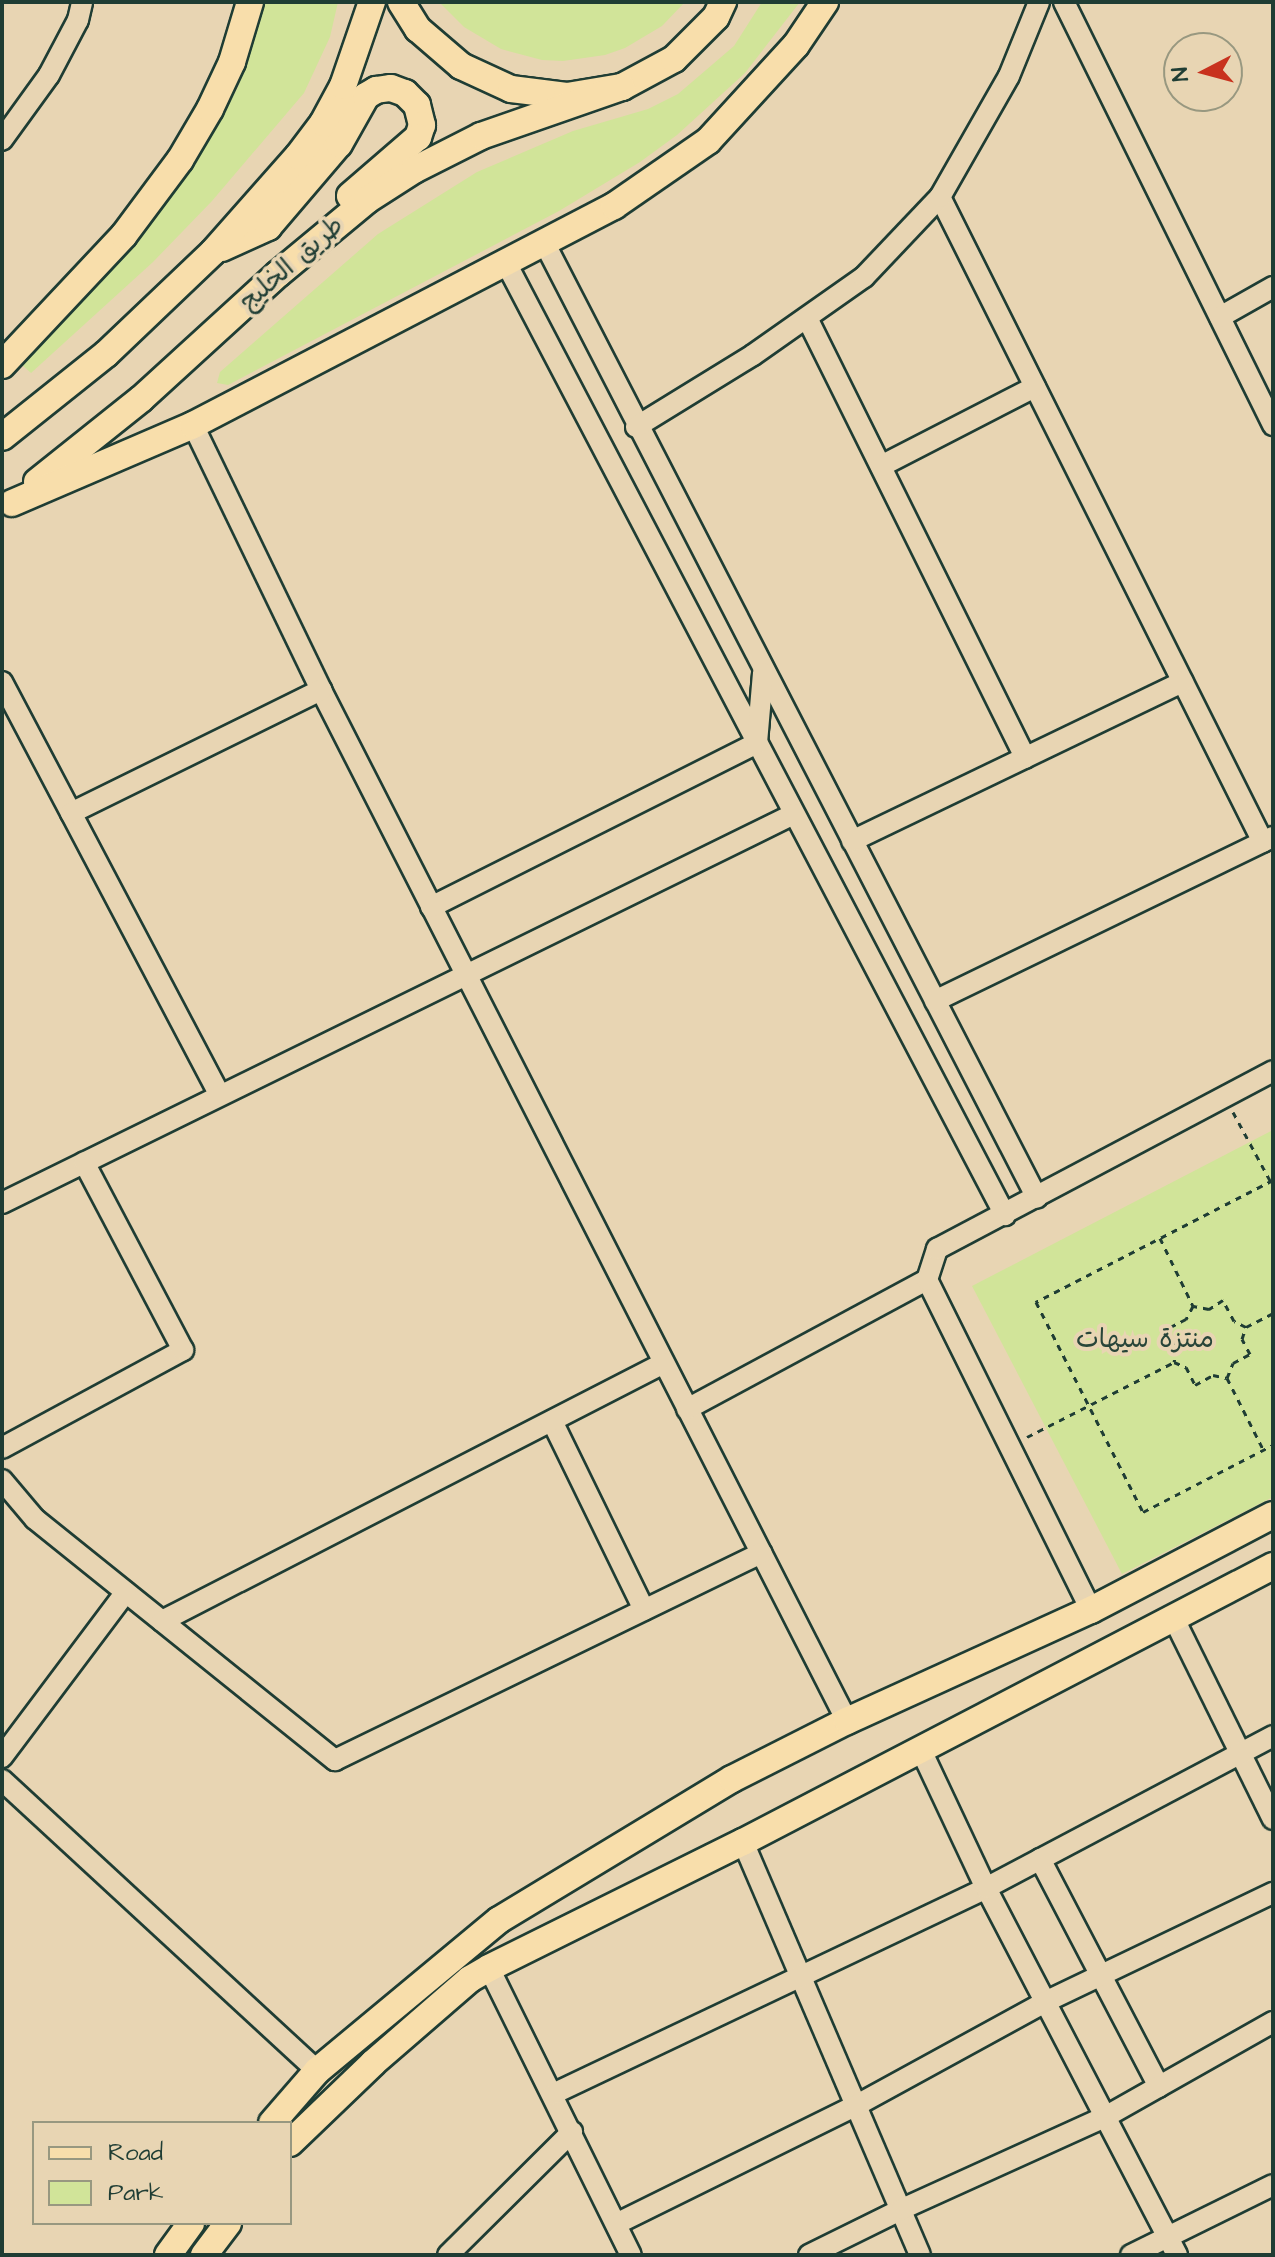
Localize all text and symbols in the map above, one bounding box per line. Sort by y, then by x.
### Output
north arrow [1163,32,1243,112]
text: N [1164,66,1197,83]
street label: طريق الخليج [234,210,350,318]
park label: منتزة سيهات [1076,1324,1214,1356]
legend [32,2121,292,2225]
text: Road [108,2136,163,2170]
text: Park [108,2176,164,2210]

